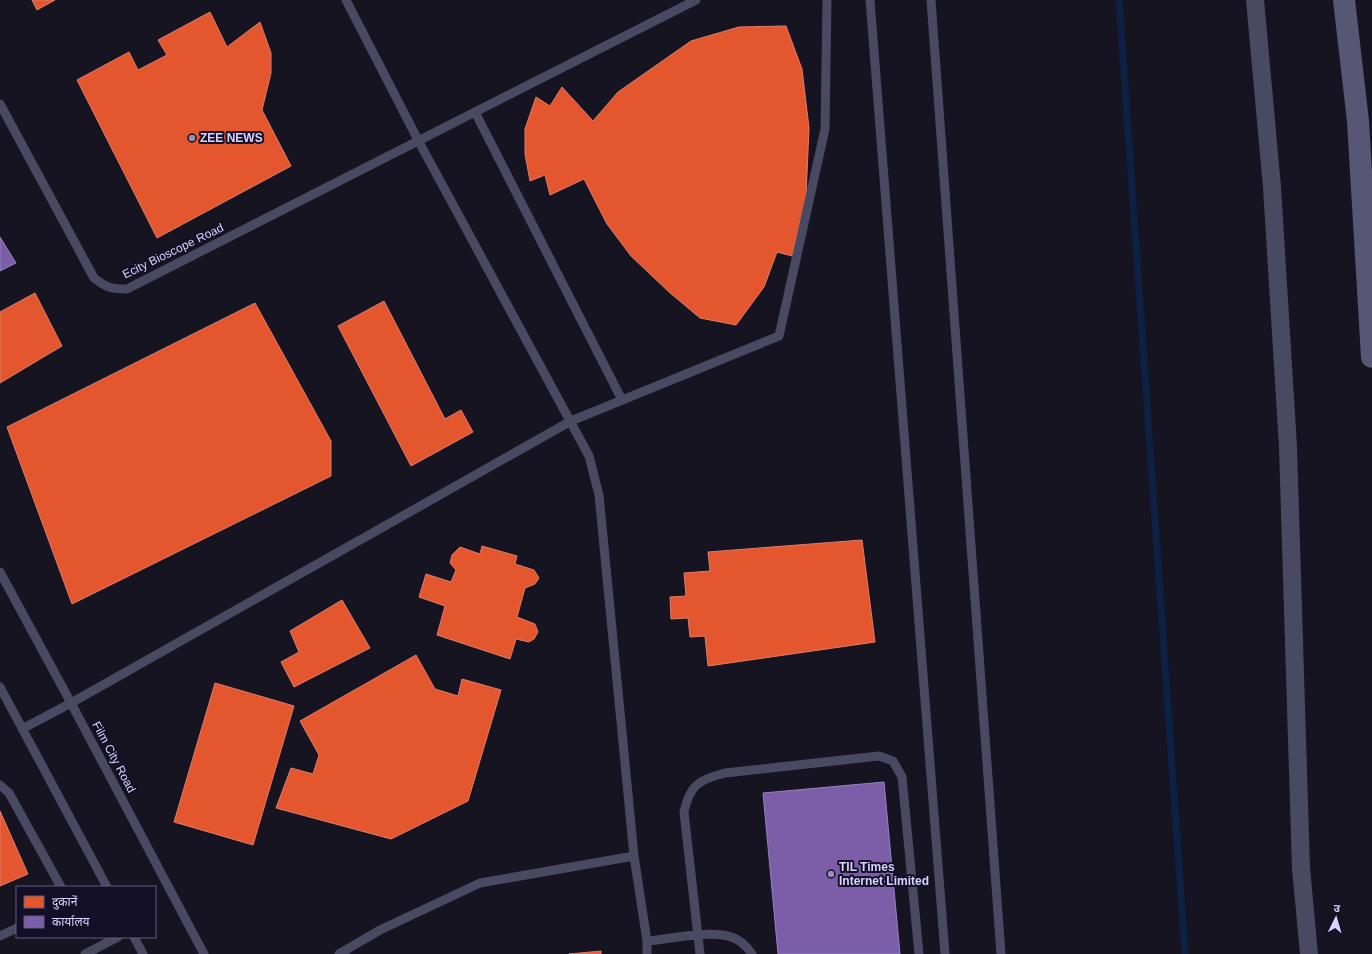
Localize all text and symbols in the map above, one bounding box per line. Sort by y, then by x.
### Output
place label: ZEE NEWS [200,131,263,145]
marker: ZEE NEWS [187,133,197,143]
street label: Ecity Bioscope Road [120,220,226,282]
street label: Film City Road [89,719,139,795]
place label: TIL Times Internet Limited [839,860,929,888]
marker: TIL Times Internet Limited [826,869,836,879]
legend [16,886,156,938]
text: दुकानें [52,895,78,910]
north arrow [1316,898,1356,938]
text: उ [1333,902,1341,914]
text: कार्यालय [52,915,91,929]

